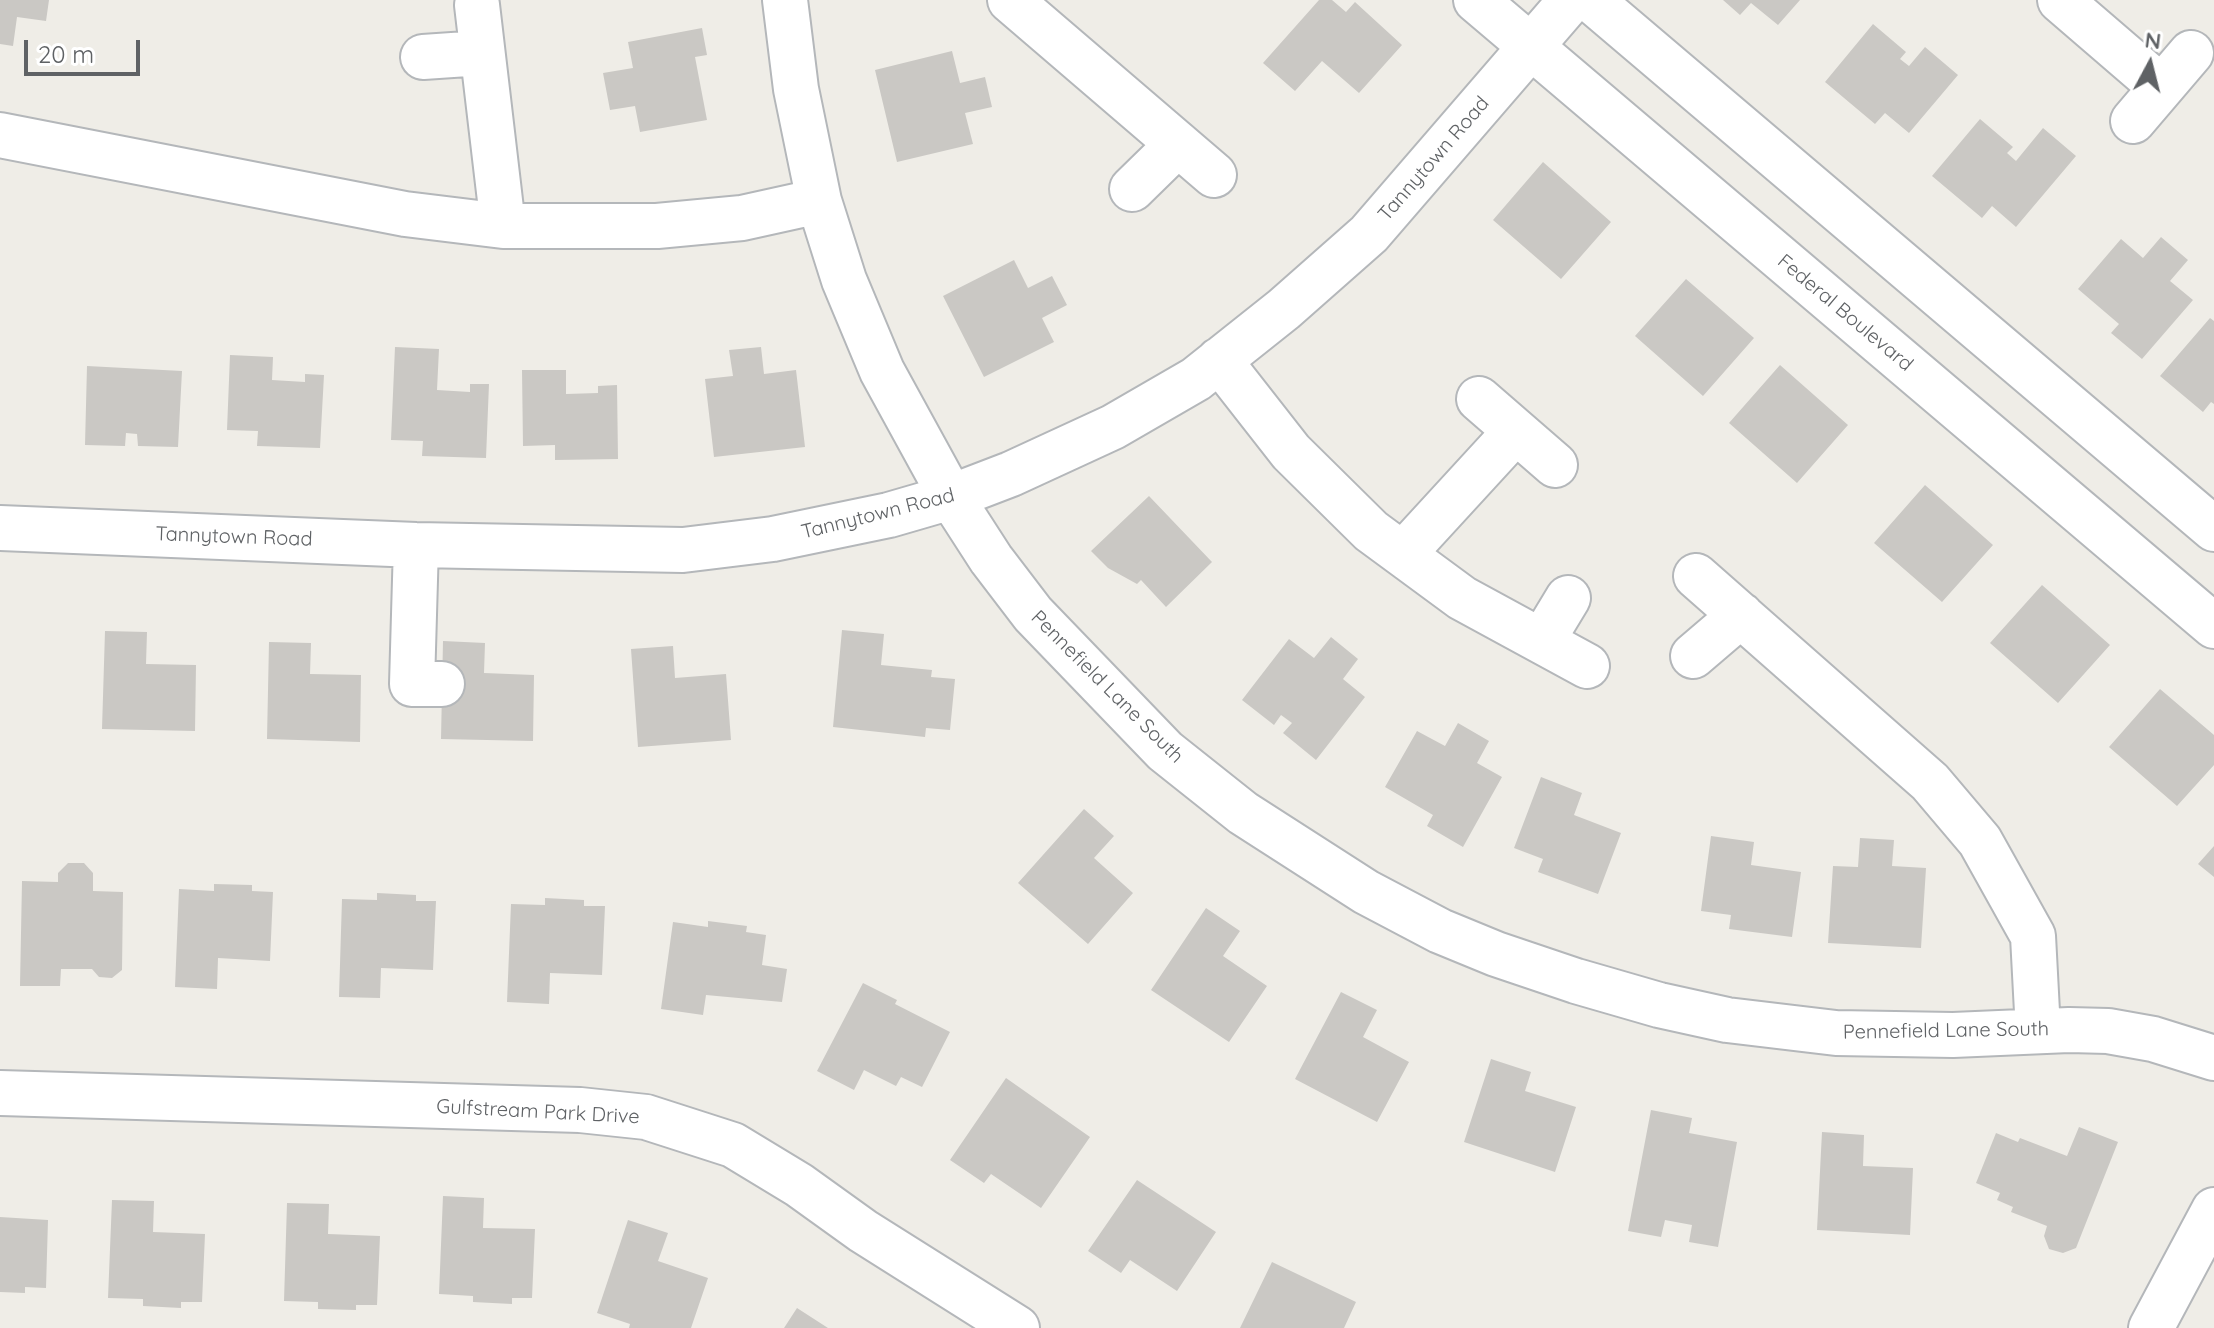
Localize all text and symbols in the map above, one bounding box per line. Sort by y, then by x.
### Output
scale bar [28,24,144,74]
north arrow [2110,24,2190,104]
text: N [2143,25,2163,55]
text: 20 m [38,39,94,69]
street label: Tannytown Road [1373,92,1495,226]
street label: Federal Boulevard [1772,249,1918,377]
street label: Tannytown Road [799,483,957,545]
street label: Tannytown Road [155,522,313,552]
street label: Pennefield Lane South [1026,606,1188,768]
street label: Pennefield Lane South [1843,1017,2049,1045]
street label: Gulfstream Park Drive [436,1095,640,1129]

